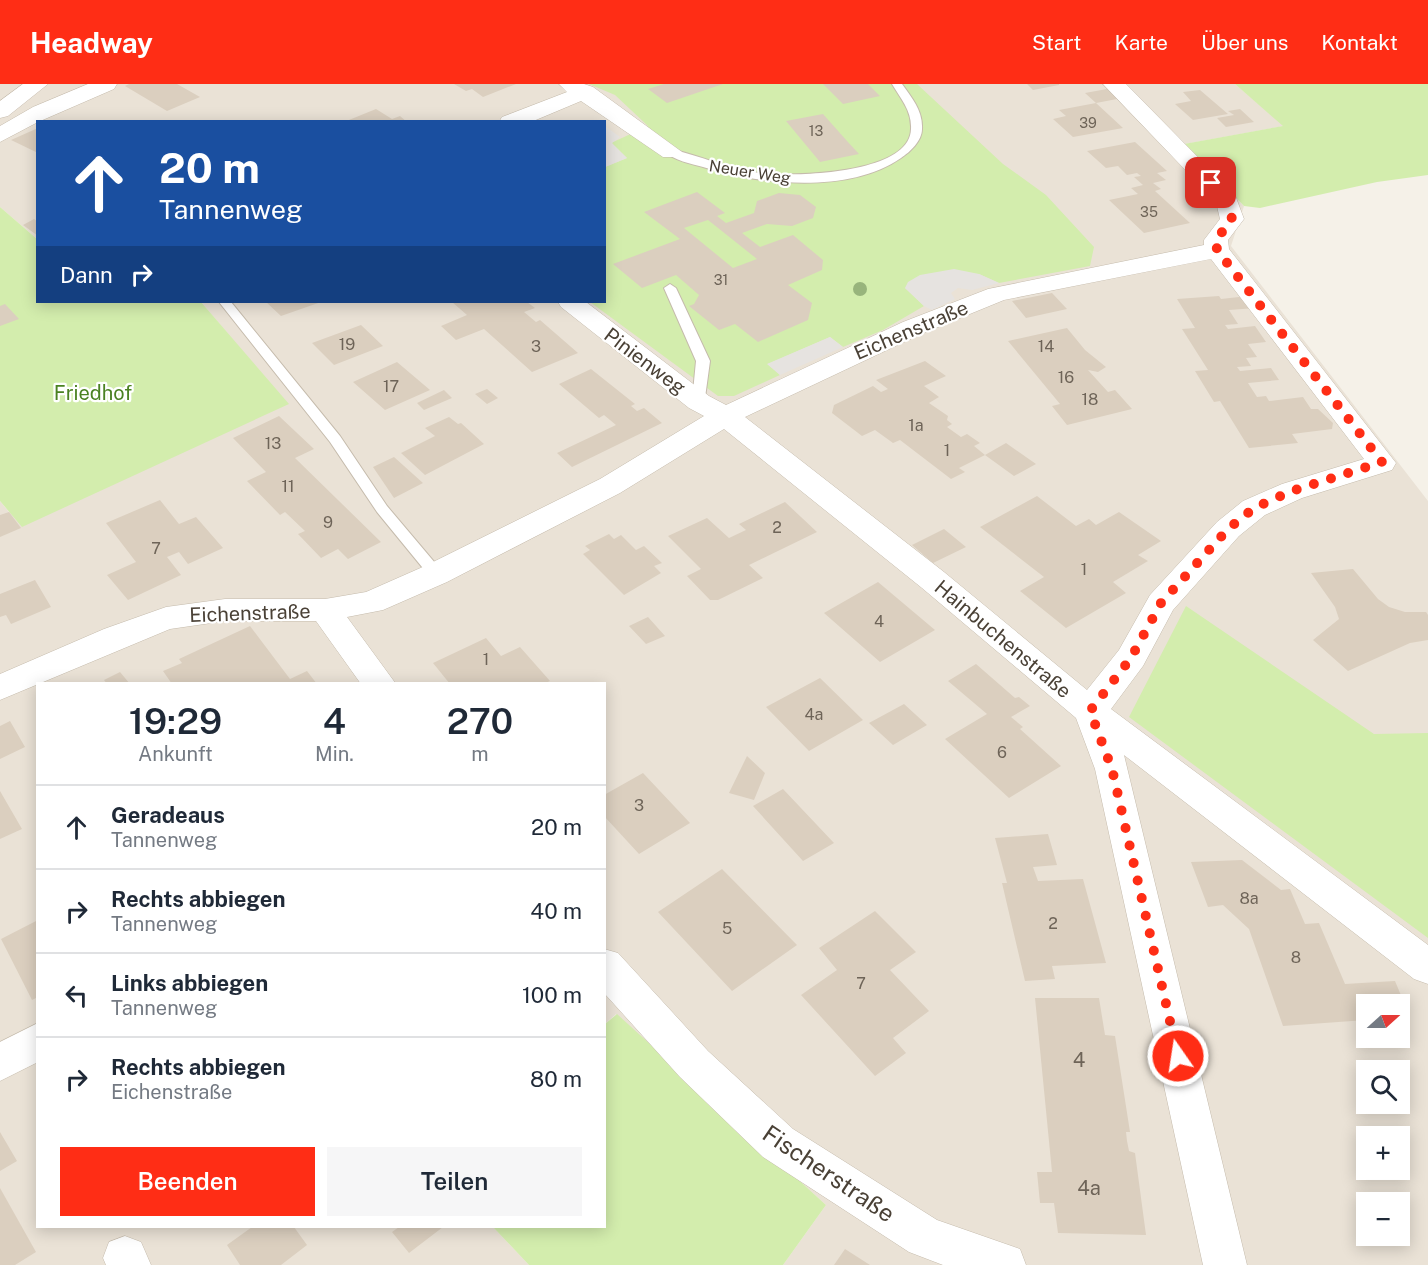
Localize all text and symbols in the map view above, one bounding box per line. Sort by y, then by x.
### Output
text: Headway [30,26,153,59]
text: Start [1032,30,1081,55]
text: Karte [1114,30,1168,55]
text: Über uns [1201,30,1288,55]
text: Kontakt [1321,30,1398,55]
house number: 39 [1079,115,1097,131]
house number: 13 [809,123,823,139]
text: 20 m [159,143,260,192]
icon: ahead [60,144,138,222]
street label: Neuer Weg [708,156,792,188]
pin [1185,157,1236,208]
icon: arrive [1194,166,1227,199]
text: Tannenweg [159,193,303,225]
house number: 35 [1140,204,1158,220]
icon: right [125,258,158,291]
text: Dann [60,262,113,288]
house number: 31 [714,272,728,288]
street label: Eichenstraße [850,295,972,365]
street label: Pinienweg [599,323,691,399]
house number: 19 [339,335,355,354]
house number: 3 [531,337,541,356]
house number: 14 [1038,337,1054,356]
house number: 16 [1058,368,1074,387]
house number: 17 [383,377,399,396]
park label: Friedhof [54,381,132,405]
house number: 18 [1082,390,1098,409]
house number: 1a [908,416,924,435]
house number: 13 [265,434,281,453]
house number: 1 [944,441,950,460]
house number: 11 [281,477,295,496]
house number: 9 [323,513,333,532]
house number: 2 [772,518,782,537]
house number: 7 [151,539,161,558]
house number: 1 [1081,560,1087,579]
street label: Hainbuchenstraße [930,575,1076,703]
street label: Eichenstraße [189,599,311,627]
house number: 4 [874,612,884,631]
house number: 1 [483,650,489,669]
text: 19:29 [129,700,222,742]
text: 4 [323,700,346,742]
text: 270 [447,700,513,742]
house number: 4a [805,705,823,724]
text: Ankunft [138,742,213,766]
text: Min. [315,742,354,766]
text: m [471,742,489,766]
house number: 6 [997,743,1007,762]
house number: 3 [634,796,644,815]
text: Geradeaus [111,802,225,828]
icon: ahead [60,811,93,844]
text: 20 m [531,814,582,840]
text: Tannenweg [111,828,217,852]
text: Rechts abbiegen [111,886,286,912]
house number: 8a [1239,889,1259,908]
icon: right [60,895,93,928]
text: 40 m [530,898,582,924]
text: Tannenweg [111,912,217,936]
house number: 2 [1048,914,1058,933]
house number: 5 [722,919,732,938]
house number: 8 [1291,948,1301,967]
text: Links abbiegen [111,970,268,996]
house number: 7 [856,974,866,993]
icon: left [60,979,93,1012]
text: 100 m [522,982,582,1008]
north arrow [1356,994,1410,1048]
map controls [1356,994,1410,1246]
text: Tannenweg [111,996,217,1020]
position arrow [1146,1024,1210,1088]
house number: 4 [1073,1048,1085,1072]
text: Rechts abbiegen [111,1054,286,1080]
button: search [1356,1060,1410,1114]
icon: right [60,1063,93,1096]
text: 80 m [530,1066,582,1092]
text: Eichenstraße [111,1080,232,1104]
street label: Fischerstraße [758,1119,900,1227]
button: + [1356,1126,1410,1180]
button: Beenden [60,1147,315,1216]
button: Teilen [327,1147,582,1216]
house number: 4a [1077,1176,1101,1200]
button: − [1356,1192,1410,1246]

